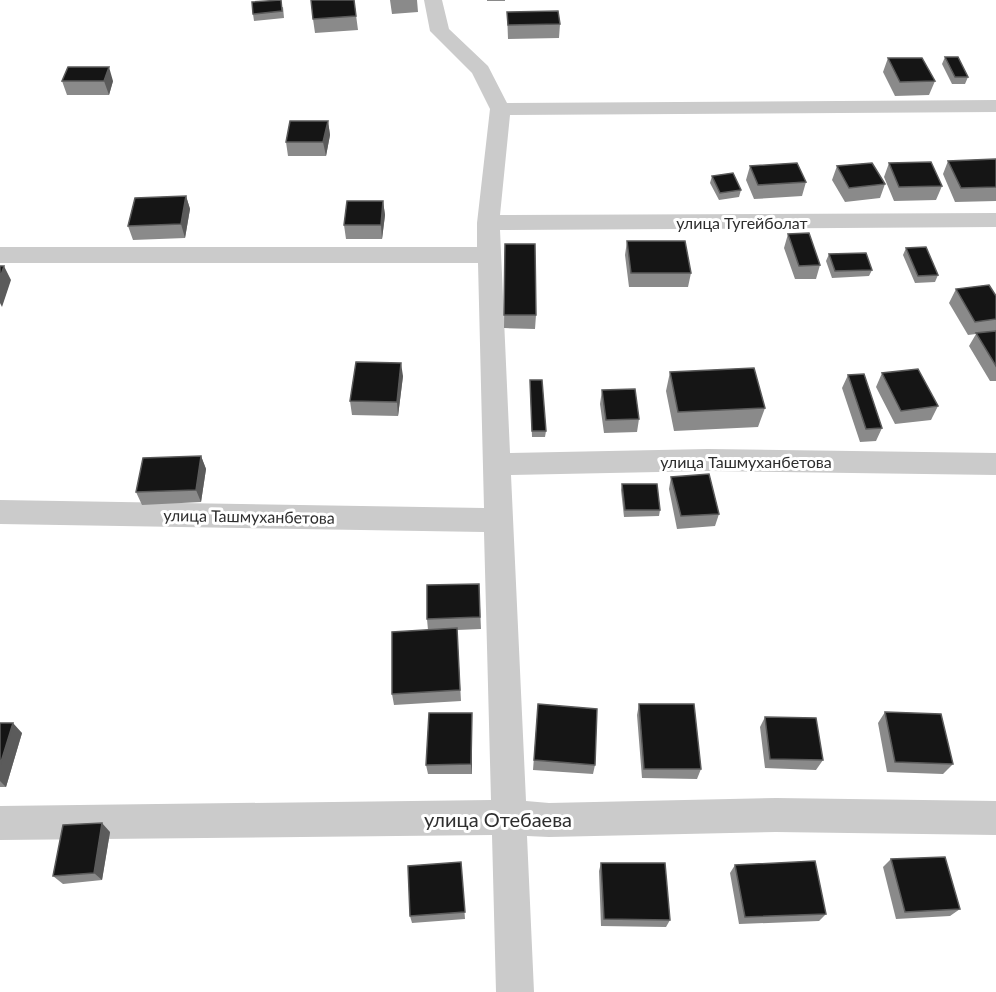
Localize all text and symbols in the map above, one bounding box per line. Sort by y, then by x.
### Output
street label: улица Тугейболат [676,213,808,232]
street label: улица Ташмуханбетова [660,452,832,471]
street label: улица Ташмуханбетова [163,505,335,527]
street label: улица Отебаева [424,807,572,831]

